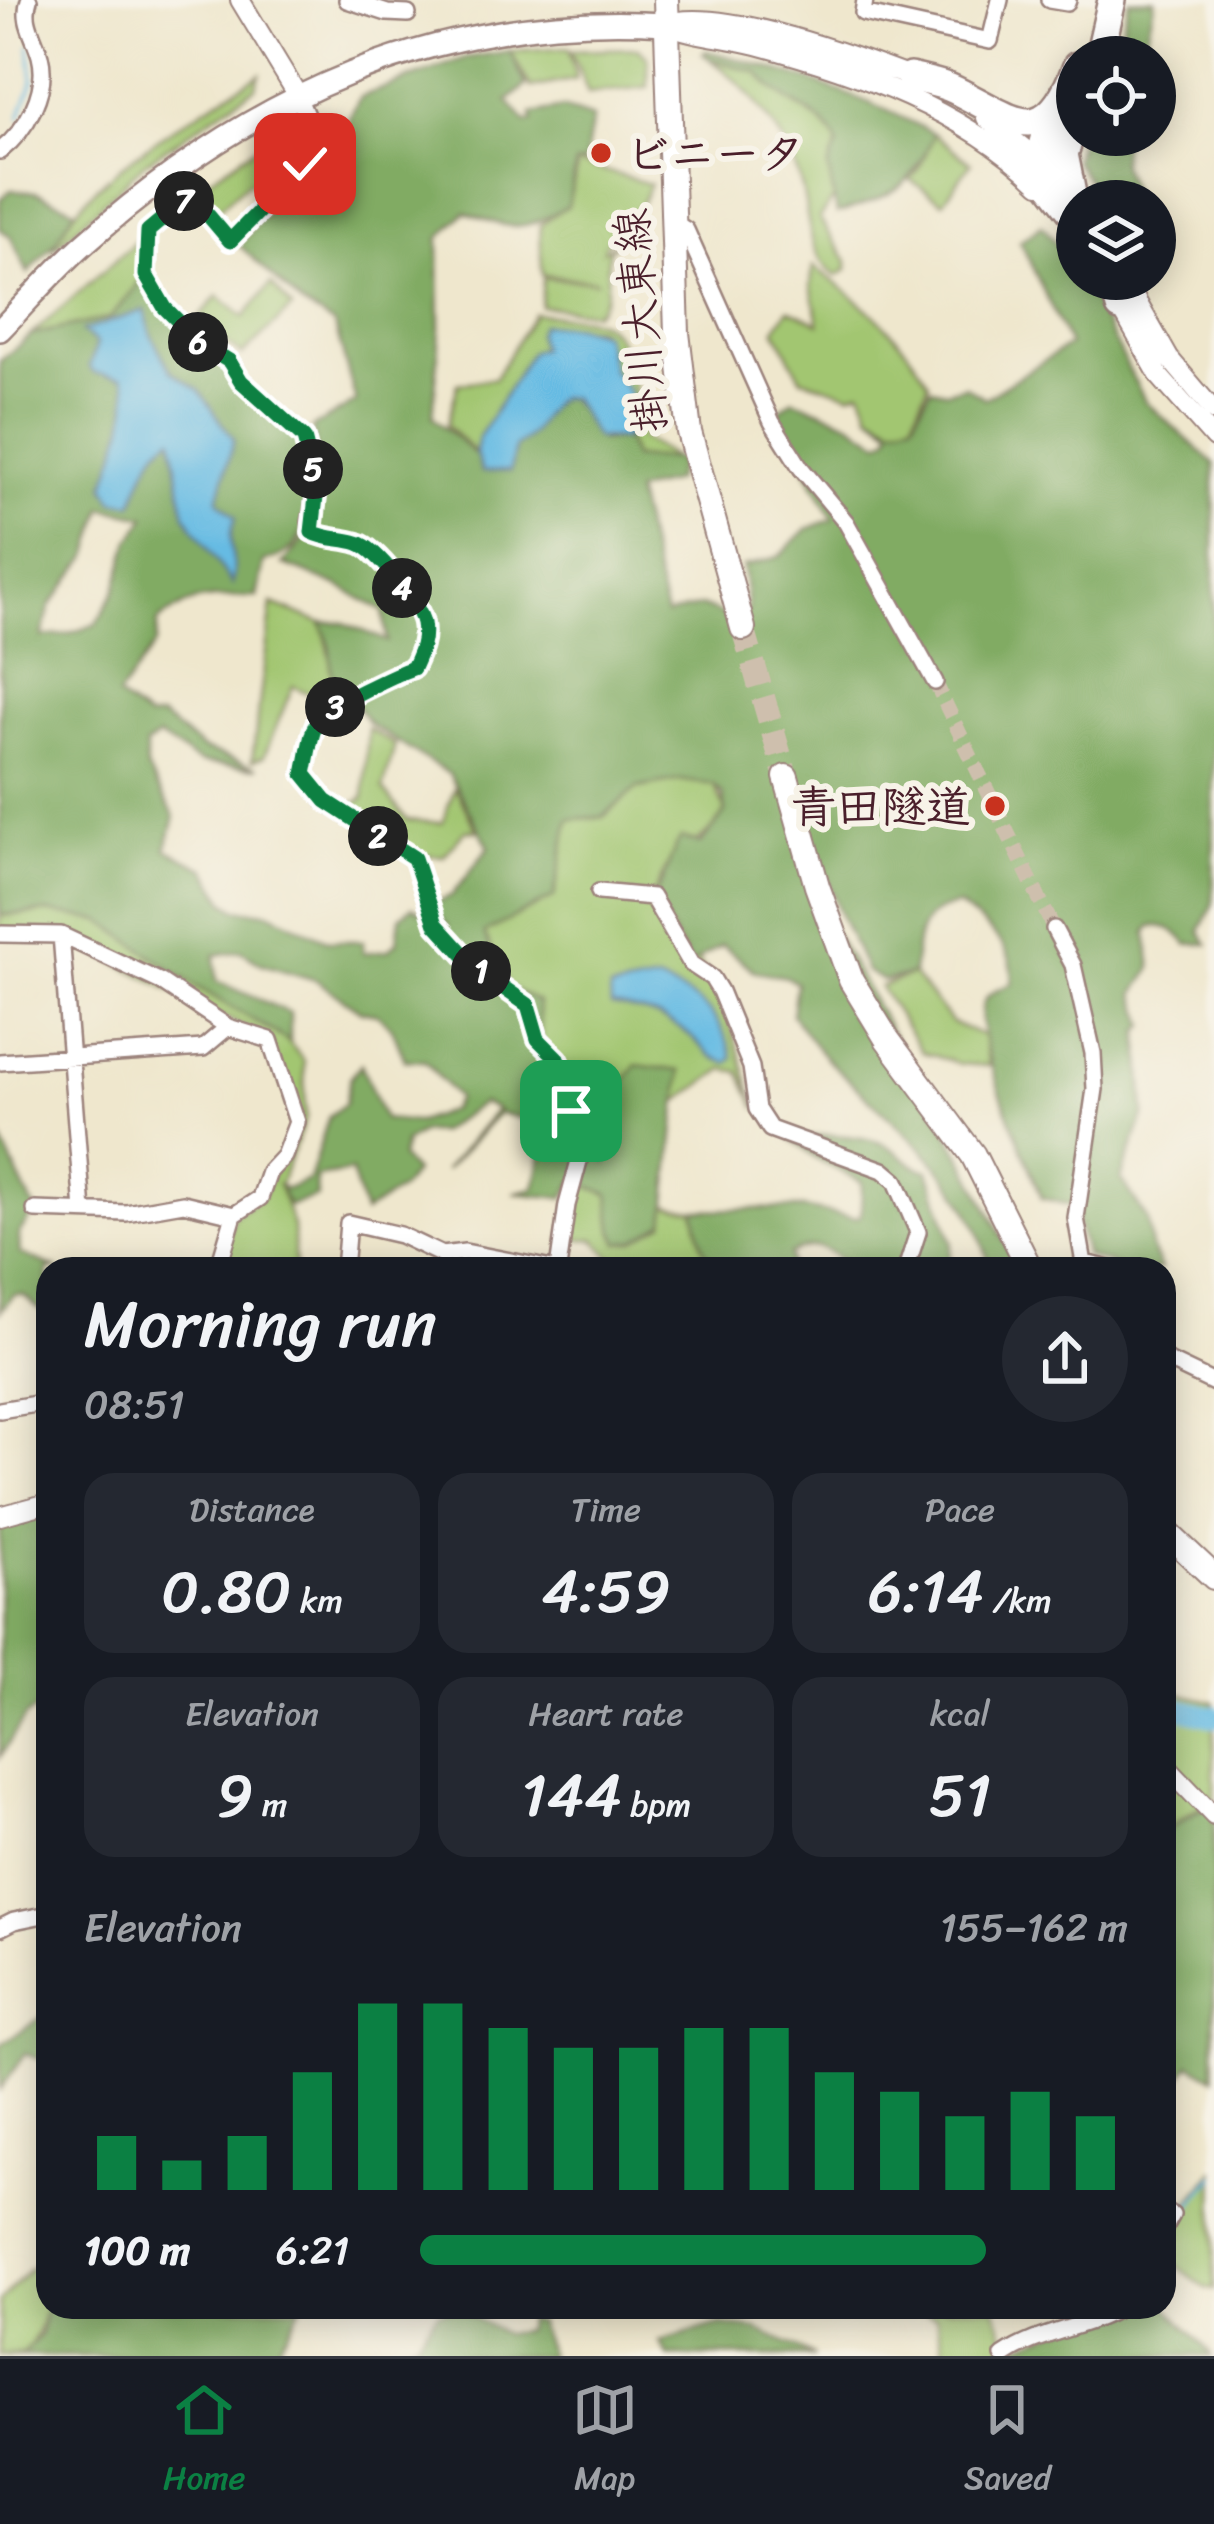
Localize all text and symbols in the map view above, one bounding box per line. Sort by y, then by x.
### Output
map controls [1056,36,1176,300]
button: locate [1056,36,1176,156]
pin [254,113,356,215]
place label: ビニータ [625,114,805,194]
icon: check [272,131,338,197]
marker: ビニータ [588,140,614,166]
pin: 7 [154,171,214,231]
text: 7 [175,172,193,230]
button: layers [1056,180,1176,300]
street label: 掛川大東線 [591,205,691,436]
pin: 6 [168,312,228,372]
text: 6 [189,313,207,371]
pin: 5 [283,439,343,499]
text: 5 [303,440,323,498]
pin: 4 [372,558,432,618]
text: 4 [392,559,412,617]
pin: 3 [305,677,365,737]
text: 3 [326,678,344,736]
place label: 青田隧道 [791,767,971,847]
marker: 青田隧道 [982,793,1008,819]
pin: 2 [348,806,408,866]
text: 2 [368,807,388,865]
pin: 1 [451,941,511,1001]
text: 1 [474,942,488,1000]
pin [520,1060,622,1162]
icon: arrive [538,1078,604,1144]
text: Morning run [84,1266,437,1383]
button: share [1002,1296,1128,1422]
text: 08:51 [84,1370,185,1439]
text: Distance [189,1481,315,1539]
text: Time [571,1481,641,1539]
text: Pace [925,1481,995,1539]
text: 0.80 [161,1539,291,1645]
text: 4:59 [541,1539,671,1645]
text: 6:14 [868,1539,984,1645]
text: km [291,1572,343,1630]
text: /km [984,1572,1052,1630]
text: Elevation [185,1685,319,1743]
text: Heart rate [529,1685,683,1743]
text: kcal [930,1685,990,1743]
text: 9 [217,1743,253,1849]
text: 144 [521,1743,622,1849]
text: 51 [929,1743,991,1849]
text: m [253,1776,287,1834]
text: bpm [622,1776,691,1834]
text: Elevation [84,1893,242,1962]
text: 155–162 m [940,1893,1128,1962]
text: 100 m [84,2216,190,2285]
text: 6:21 [276,2216,349,2285]
tab: Home [163,2377,246,2507]
tab: Map [572,2377,638,2507]
tab: Saved [964,2377,1051,2507]

